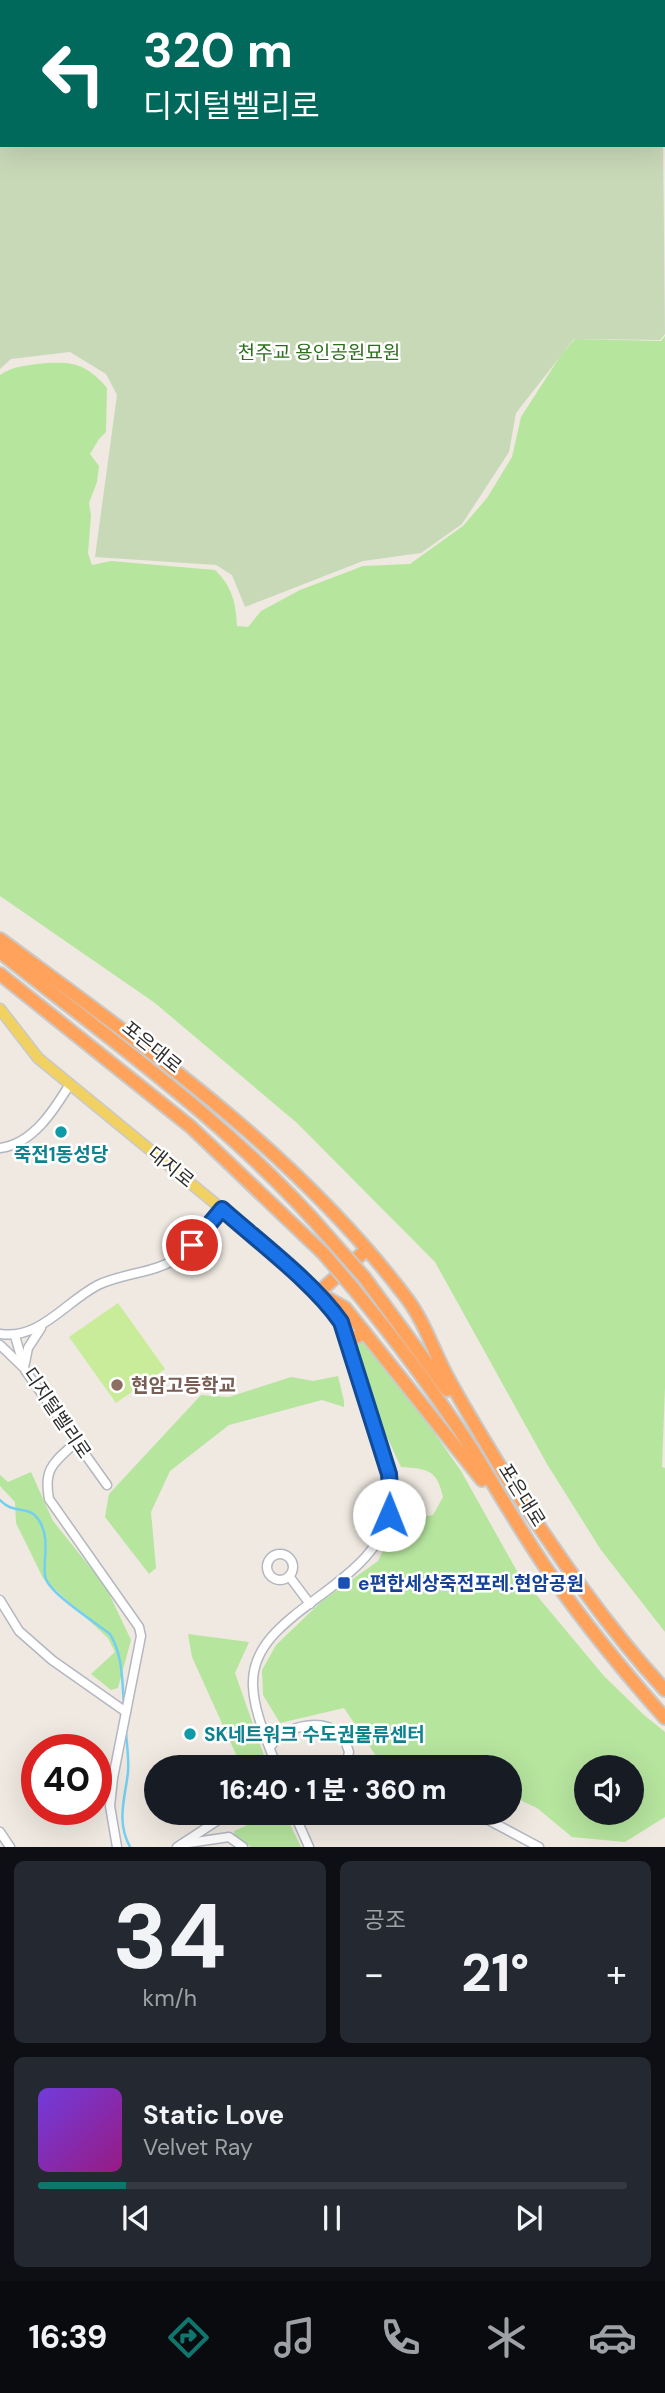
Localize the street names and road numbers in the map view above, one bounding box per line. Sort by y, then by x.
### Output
street label: 포은대로 [117,1015,187,1079]
street label: 대지로 [143,1141,199,1193]
street label: 디지털벨리로 [17,1363,97,1463]
street label: 포은대로 [493,1459,551,1531]

